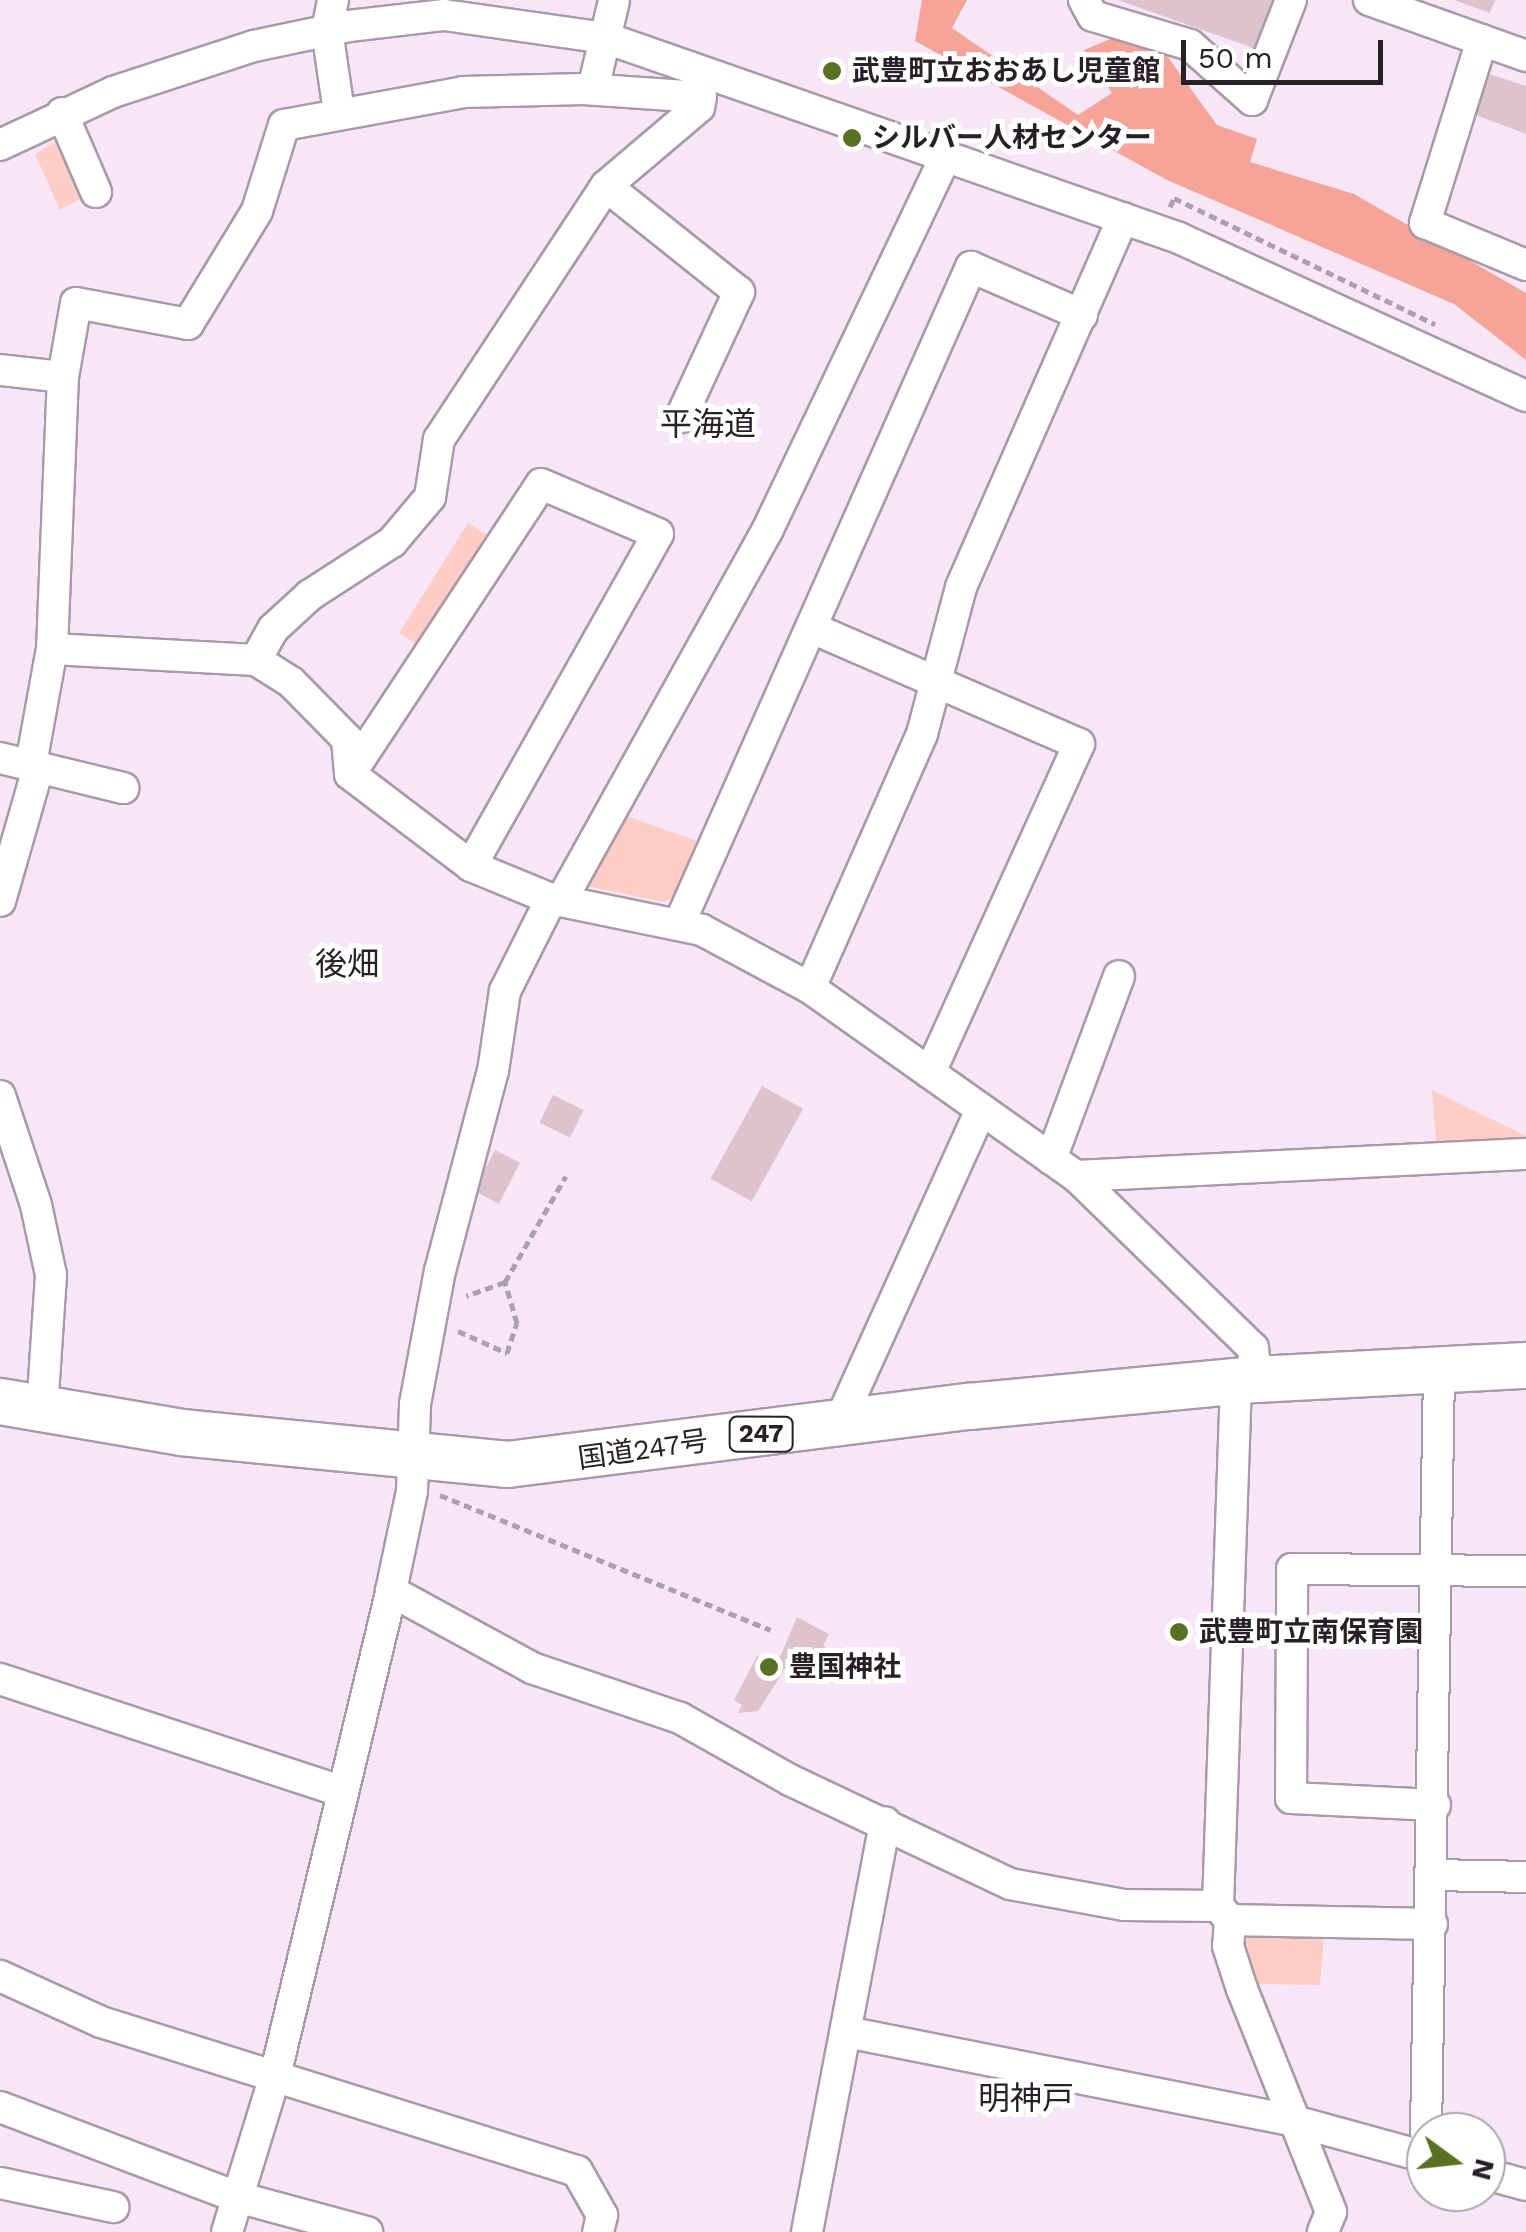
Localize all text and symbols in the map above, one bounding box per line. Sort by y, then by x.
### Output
scale bar [1186,20,1388,82]
text: 50 m [1198,40,1273,75]
place label: 武豊町立おおあし児童館 [852,54,1160,88]
marker: 武豊町立おおあし児童館 [821,60,843,82]
place label: シルバー人材センター [872,121,1152,155]
marker: シルバー人材センター [841,127,863,149]
district label: 平海道 [660,405,756,443]
district label: 後畑 [315,945,379,983]
road number: 247 [728,1414,794,1454]
street label: 国道247号 [576,1424,710,1476]
place label: 武豊町立南保育園 [1199,1615,1423,1649]
marker: 武豊町立南保育園 [1168,1621,1190,1643]
place label: 豊国神社 [789,1650,901,1684]
marker: 豊国神社 [758,1656,780,1678]
district label: 明神戸 [978,2079,1074,2117]
north arrow [1406,2112,1506,2212]
text: N [1465,2155,1502,2184]

